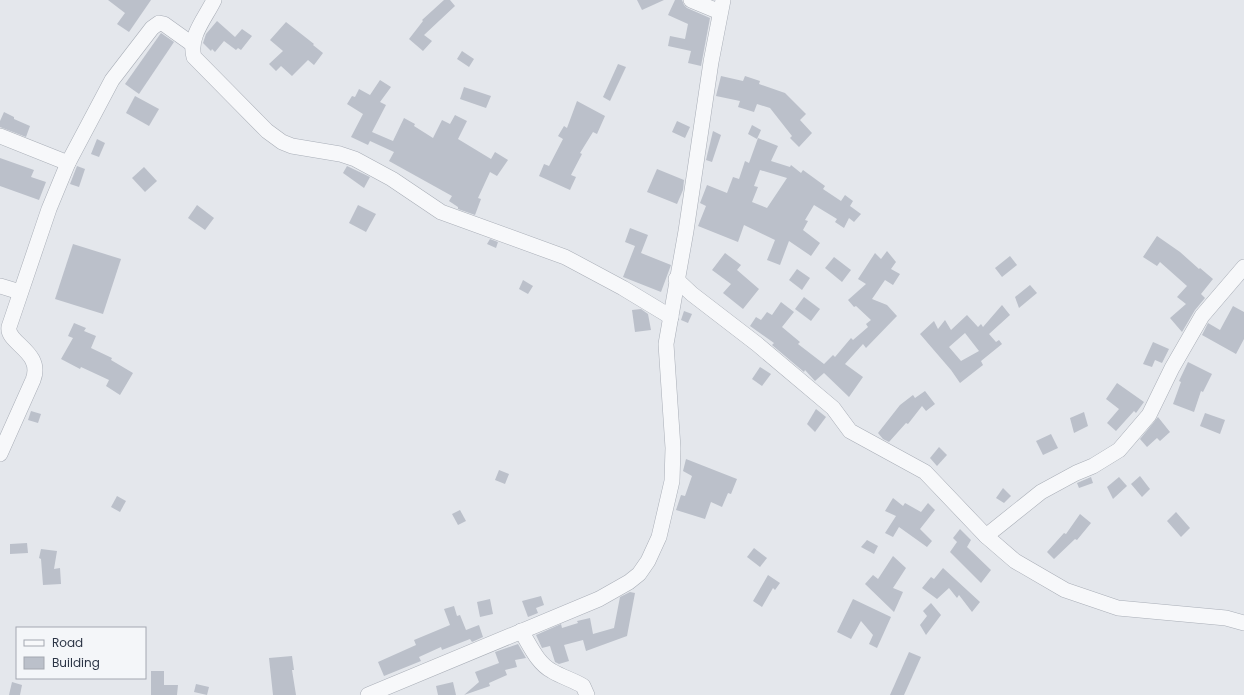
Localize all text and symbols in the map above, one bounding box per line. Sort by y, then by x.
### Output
legend [16,627,146,679]
text: Road [52,634,83,651]
text: Building [52,654,100,671]

